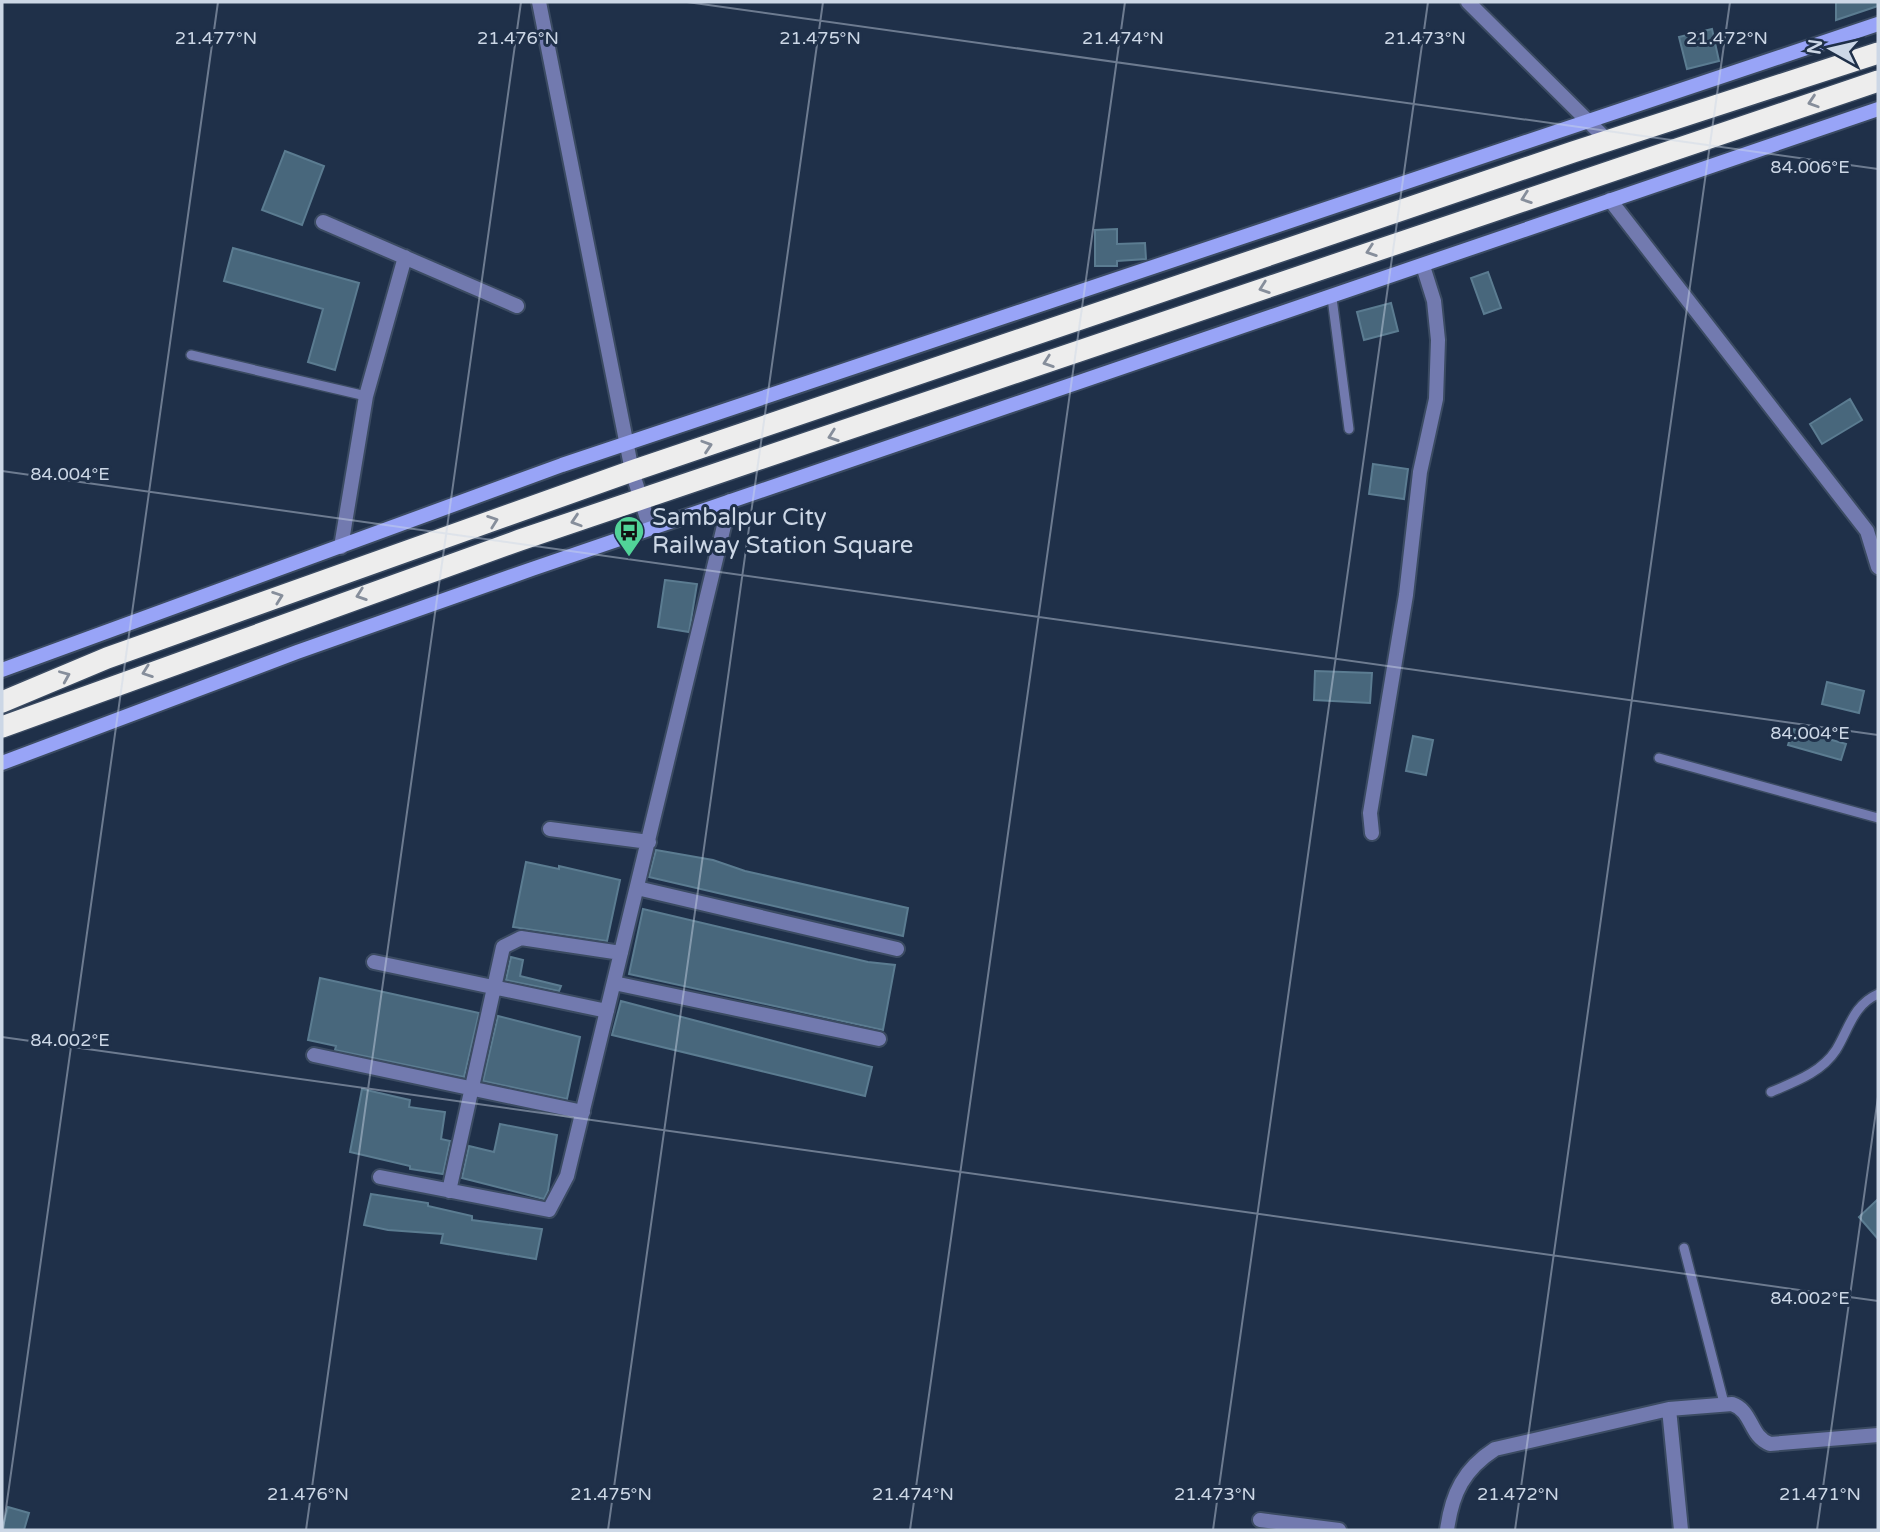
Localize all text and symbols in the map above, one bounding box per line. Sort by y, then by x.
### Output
north arrow [1796,14,1866,84]
text: 21.477°N [175,27,257,49]
text: 21.476°N [477,27,559,49]
text: 21.475°N [779,27,861,49]
text: 21.474°N [1082,27,1164,49]
text: 21.473°N [1384,27,1466,49]
text: 21.472°N [1686,27,1768,49]
text: N [1803,38,1827,56]
one-way arrow [1808,94,1820,109]
text: 84.006°E [1770,156,1850,178]
one-way arrow [1521,190,1533,204]
one-way arrow [1366,243,1378,257]
one-way arrow [1258,280,1270,294]
one-way arrow [1043,354,1055,368]
one-way arrow [827,428,840,442]
one-way arrow [701,440,713,454]
text: 84.004°E [30,463,110,485]
place label: Sambalpur City Railway Station Square [652,503,913,560]
one-way arrow [571,513,583,527]
bus stop icon: Sambalpur City Railway Station Square [612,514,646,558]
one-way arrow [486,515,498,529]
one-way arrow [356,587,368,601]
one-way arrow [272,592,284,606]
one-way arrow [142,664,154,678]
one-way arrow [58,670,70,684]
text: 84.004°E [1770,722,1850,744]
text: 84.002°E [30,1029,110,1051]
text: 84.002°E [1770,1287,1850,1309]
text: 21.476°N [267,1483,349,1505]
text: 21.475°N [570,1483,652,1505]
text: 21.474°N [872,1483,954,1505]
text: 21.473°N [1174,1483,1256,1505]
text: 21.472°N [1477,1483,1559,1505]
text: 21.471°N [1779,1483,1861,1505]

